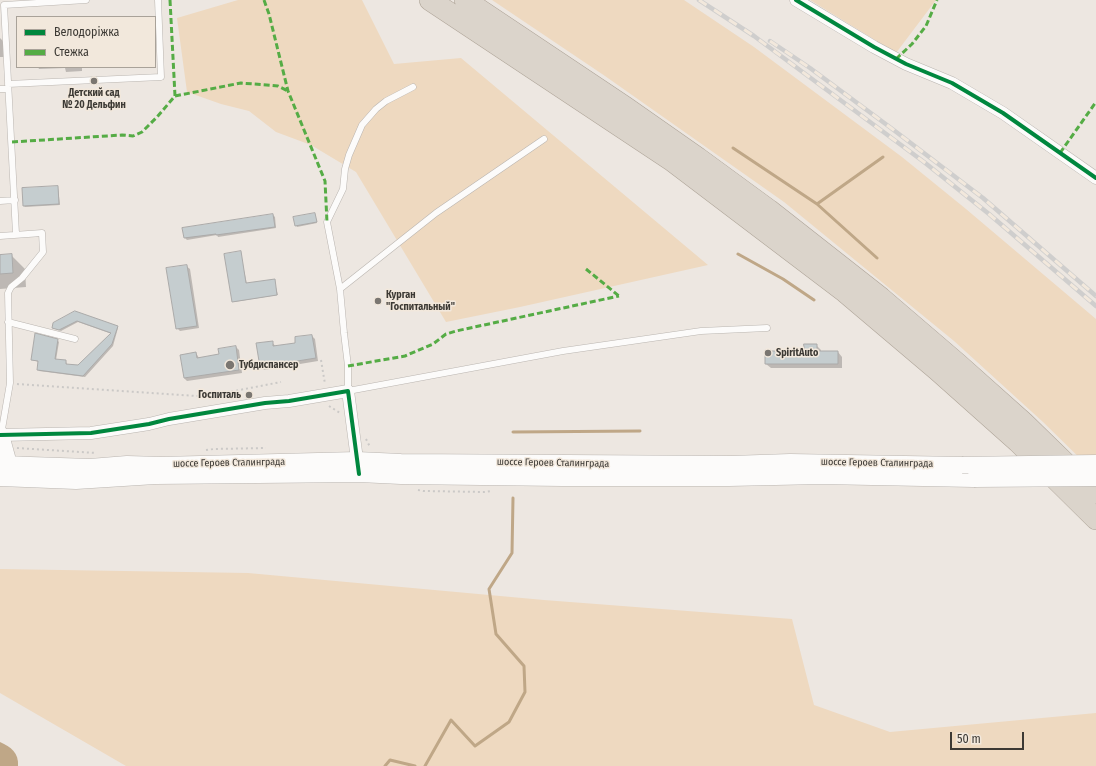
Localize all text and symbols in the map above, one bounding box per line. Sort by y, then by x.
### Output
legend [16,16,156,68]
text: Велодоріжка [54,25,120,39]
text: Стежка [54,45,89,59]
marker: Детский сад № 20 Дельфин [89,76,99,86]
place label: Детский сад № 20 Дельфин [62,87,126,110]
place label: Курган "Госпитальный" [386,289,455,312]
marker: Курган "Госпитальный" [373,296,383,306]
place label: SpiritAuto [776,347,818,359]
marker: SpiritAuto [763,348,773,358]
marker: Тубдиспансер [224,359,236,371]
place label: Тубдиспансер [239,359,298,371]
place label: Госпиталь [198,389,241,401]
marker: Госпиталь [244,390,254,400]
street label: шоссе Героев Сталинграда [173,456,285,470]
street label: шоссе Героев Сталинграда [497,456,609,470]
street label: шоссе Героев Сталинграда [821,456,933,470]
scale bar [952,724,1026,750]
text: 50 m [957,732,981,746]

